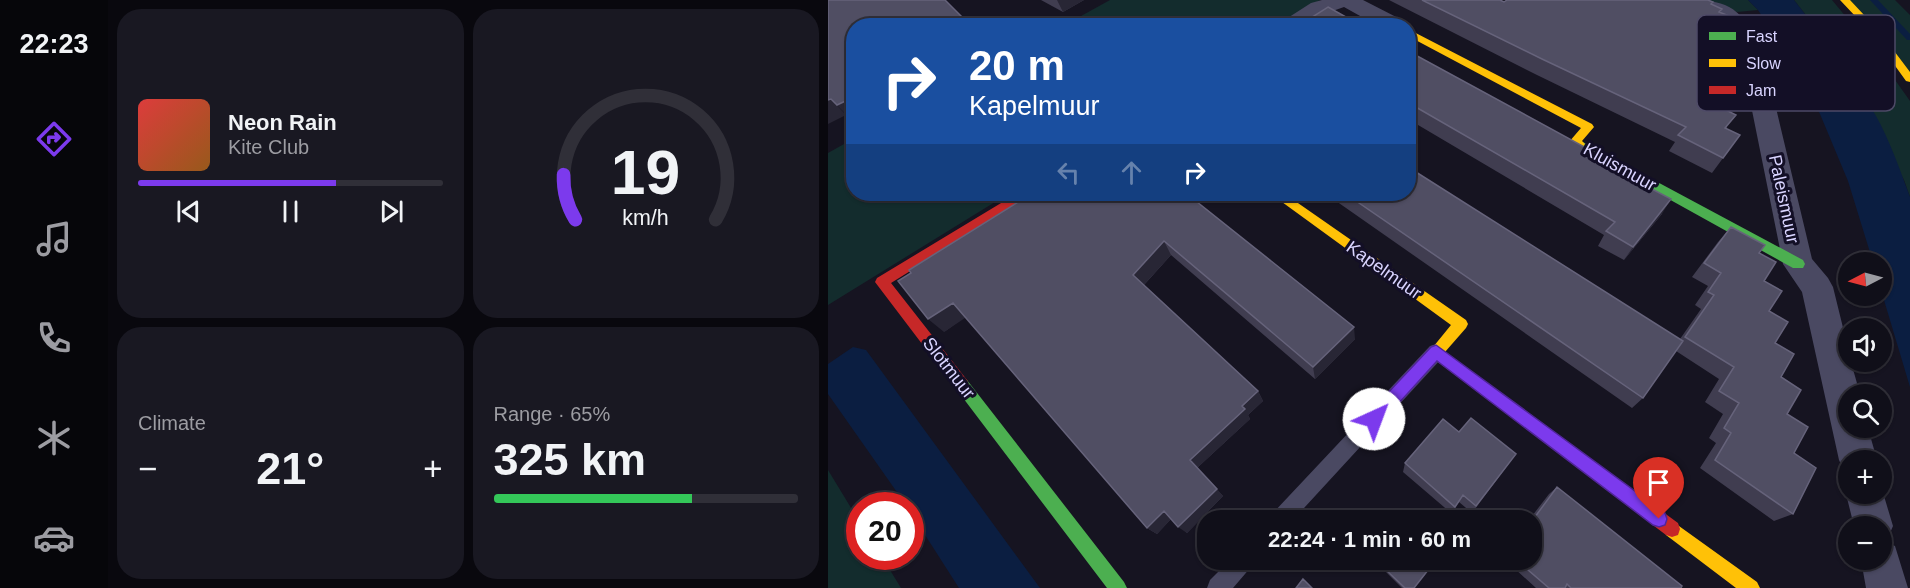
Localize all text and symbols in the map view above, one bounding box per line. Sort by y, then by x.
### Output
legend [1697,15,1895,111]
text: Fast [1746,28,1778,45]
text: 22:23 [19,29,89,59]
icon: right [870,42,948,120]
text: 20 m [969,42,1065,89]
text: Slow [1746,55,1781,72]
text: Jam [1746,82,1776,99]
text: Kapelmuur [969,91,1100,121]
text: Neon Rain [228,110,337,135]
icon: directions [33,118,75,160]
text: Kite Club [228,136,309,158]
text: 19 [611,139,680,208]
street label: Kluismuur [1580,139,1660,195]
street label: Paleismuur [1765,153,1803,245]
icon: left [1052,156,1085,189]
icon: ahead [1115,156,1148,189]
icon: right [1178,156,1211,189]
icon: previous [172,195,205,228]
icon: pause [274,195,307,228]
icon: next [375,195,408,228]
text: km/h [623,207,669,231]
icon: music [33,218,75,260]
street label: Kapelmuur [1343,237,1425,303]
north arrow [1838,252,1892,306]
map controls [1838,252,1892,570]
icon: phone [33,317,75,359]
button: sound [1838,318,1892,372]
street label: Slotmuur [919,333,979,403]
button: search [1838,384,1892,438]
position arrow [1342,387,1406,451]
text: Range · 65% [494,403,610,425]
text: Climate [138,412,206,434]
icon: climate [33,417,75,459]
text: 325 km [494,434,646,485]
text: 21° [256,443,324,494]
text: − [138,450,157,487]
text: + [423,450,443,487]
button: + [1838,450,1892,504]
pin [1633,457,1684,519]
icon: arrive [1642,466,1675,499]
speed limit sign: 20 [846,492,924,570]
button: − [1838,516,1892,570]
icon: car [33,517,75,559]
text: 22:24 · 1 min · 60 m [1268,527,1471,552]

